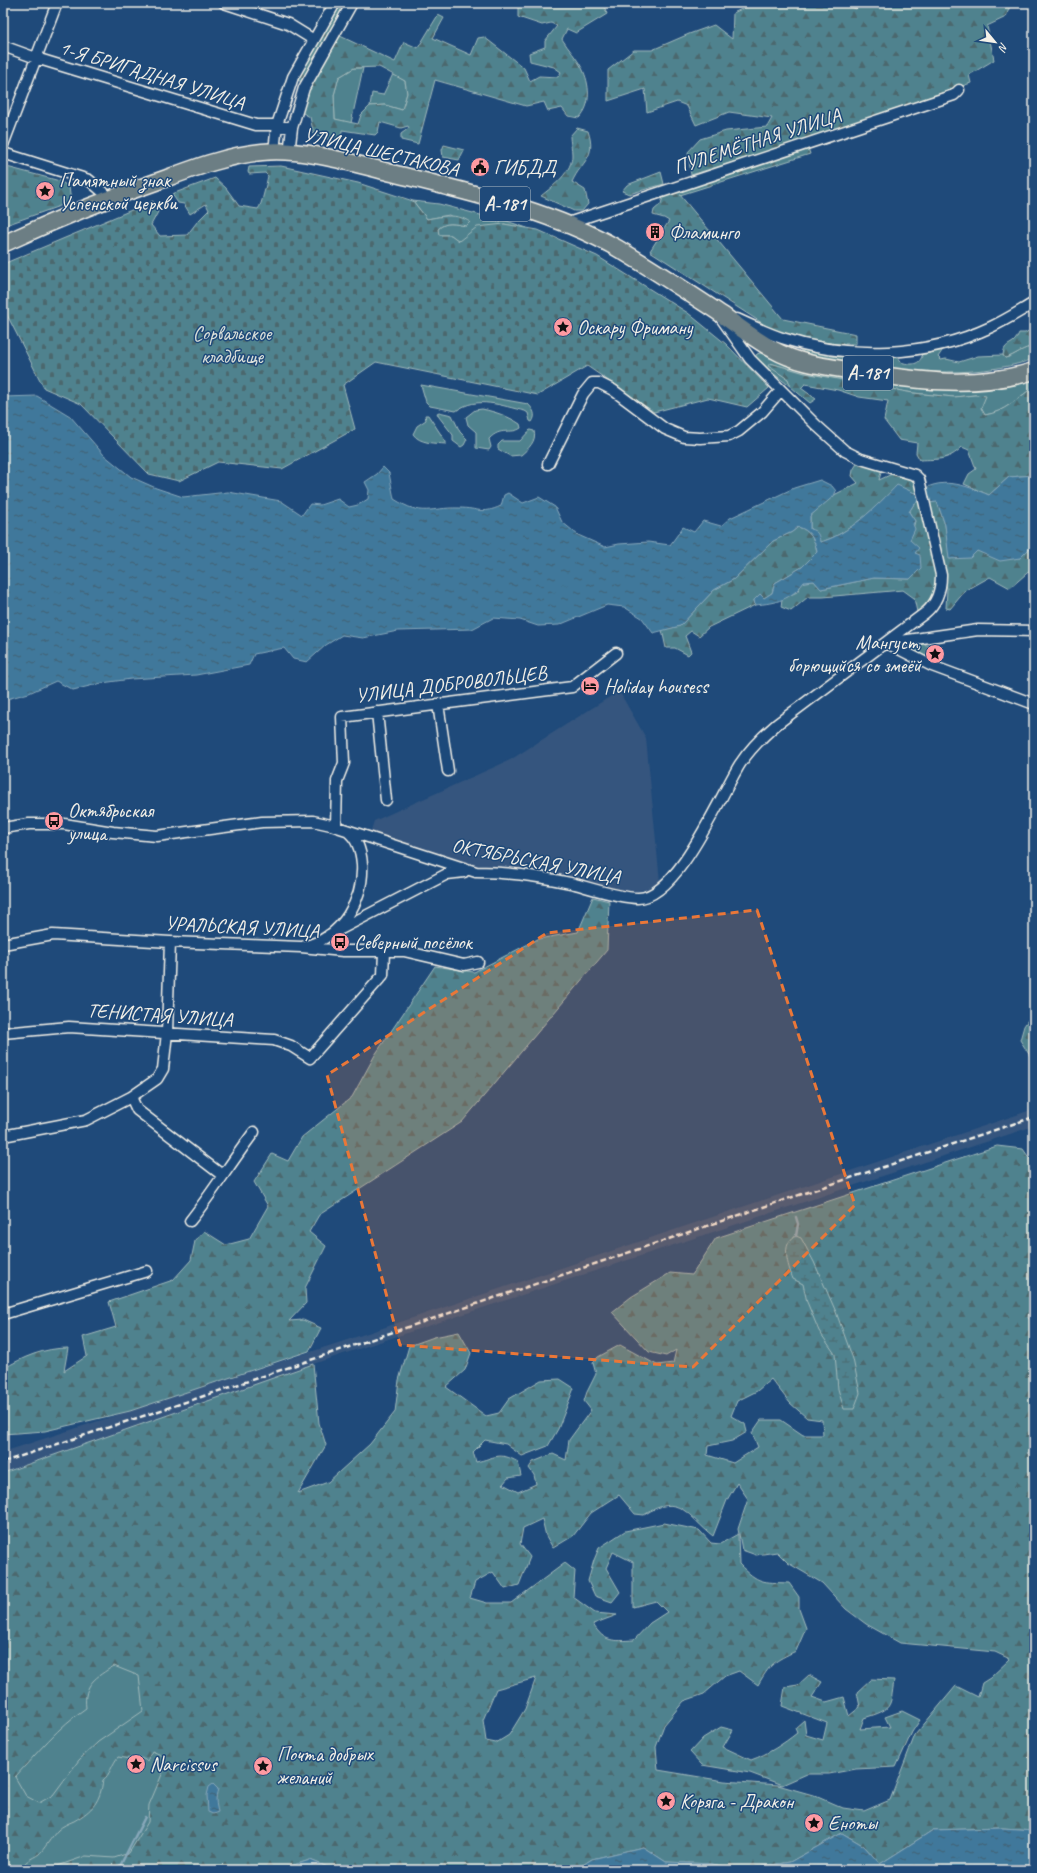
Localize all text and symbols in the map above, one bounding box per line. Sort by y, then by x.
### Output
north arrow [975,22,1015,62]
street label: 1-Я БРИГАДНАЯ УЛИЦА [56,35,248,115]
text: N [995,40,1012,55]
street label: ПУЛЕМЁТНАЯ УЛИЦА [670,102,845,180]
street label: УЛИЦА ШЕСТАКОВА [301,122,462,182]
place label: ГИБДД [494,155,557,180]
public building icon: ГИБДД [469,156,491,178]
place label: Памятный знак Успенской церкви [59,168,178,216]
place icon: Памятный знак Успенской церкви [34,180,56,202]
road number: А-181 [480,187,530,221]
place label: Фламинго [669,220,740,245]
building icon: Фламинго [644,221,666,243]
place label: Оскару Фриману [577,315,693,340]
place icon: Оскару Фриману [552,316,574,338]
park label: Сорвальское кладбище [193,321,273,369]
road number: А-181 [843,356,893,390]
place label: Мангуст, борющийся со змеёй [788,630,923,678]
place icon: Мангуст, борющийся со змеёй [924,643,946,665]
street label: УЛИЦА ДОБРОВОЛЬЦЕВ [354,660,550,708]
place label: Holiday housess [604,674,710,699]
hotel icon: Holiday housess [579,675,601,697]
place label: Октябрьская улица [67,798,155,846]
bus stop icon: Октябрьская улица [43,810,65,832]
street label: ОКТЯБРЬСКАЯ УЛИЦА [450,832,623,890]
street label: УРАЛЬСКАЯ УЛИЦА [164,910,321,944]
place label: Северный посёлок [354,930,474,955]
bus stop icon: Северный посёлок [329,931,351,953]
street label: ТЕНИСТАЯ УЛИЦА [87,997,234,1033]
place label: Почта добрых желаний [277,1742,375,1790]
place label: Narcissus [150,1752,219,1777]
place icon: Narcissus [125,1753,147,1775]
place icon: Почта добрых желаний [252,1755,274,1777]
place label: Коряга - Дракон [680,1789,795,1814]
place icon: Коряга - Дракон [655,1790,677,1812]
place label: Еноты [828,1811,879,1836]
place icon: Еноты [803,1812,825,1834]

